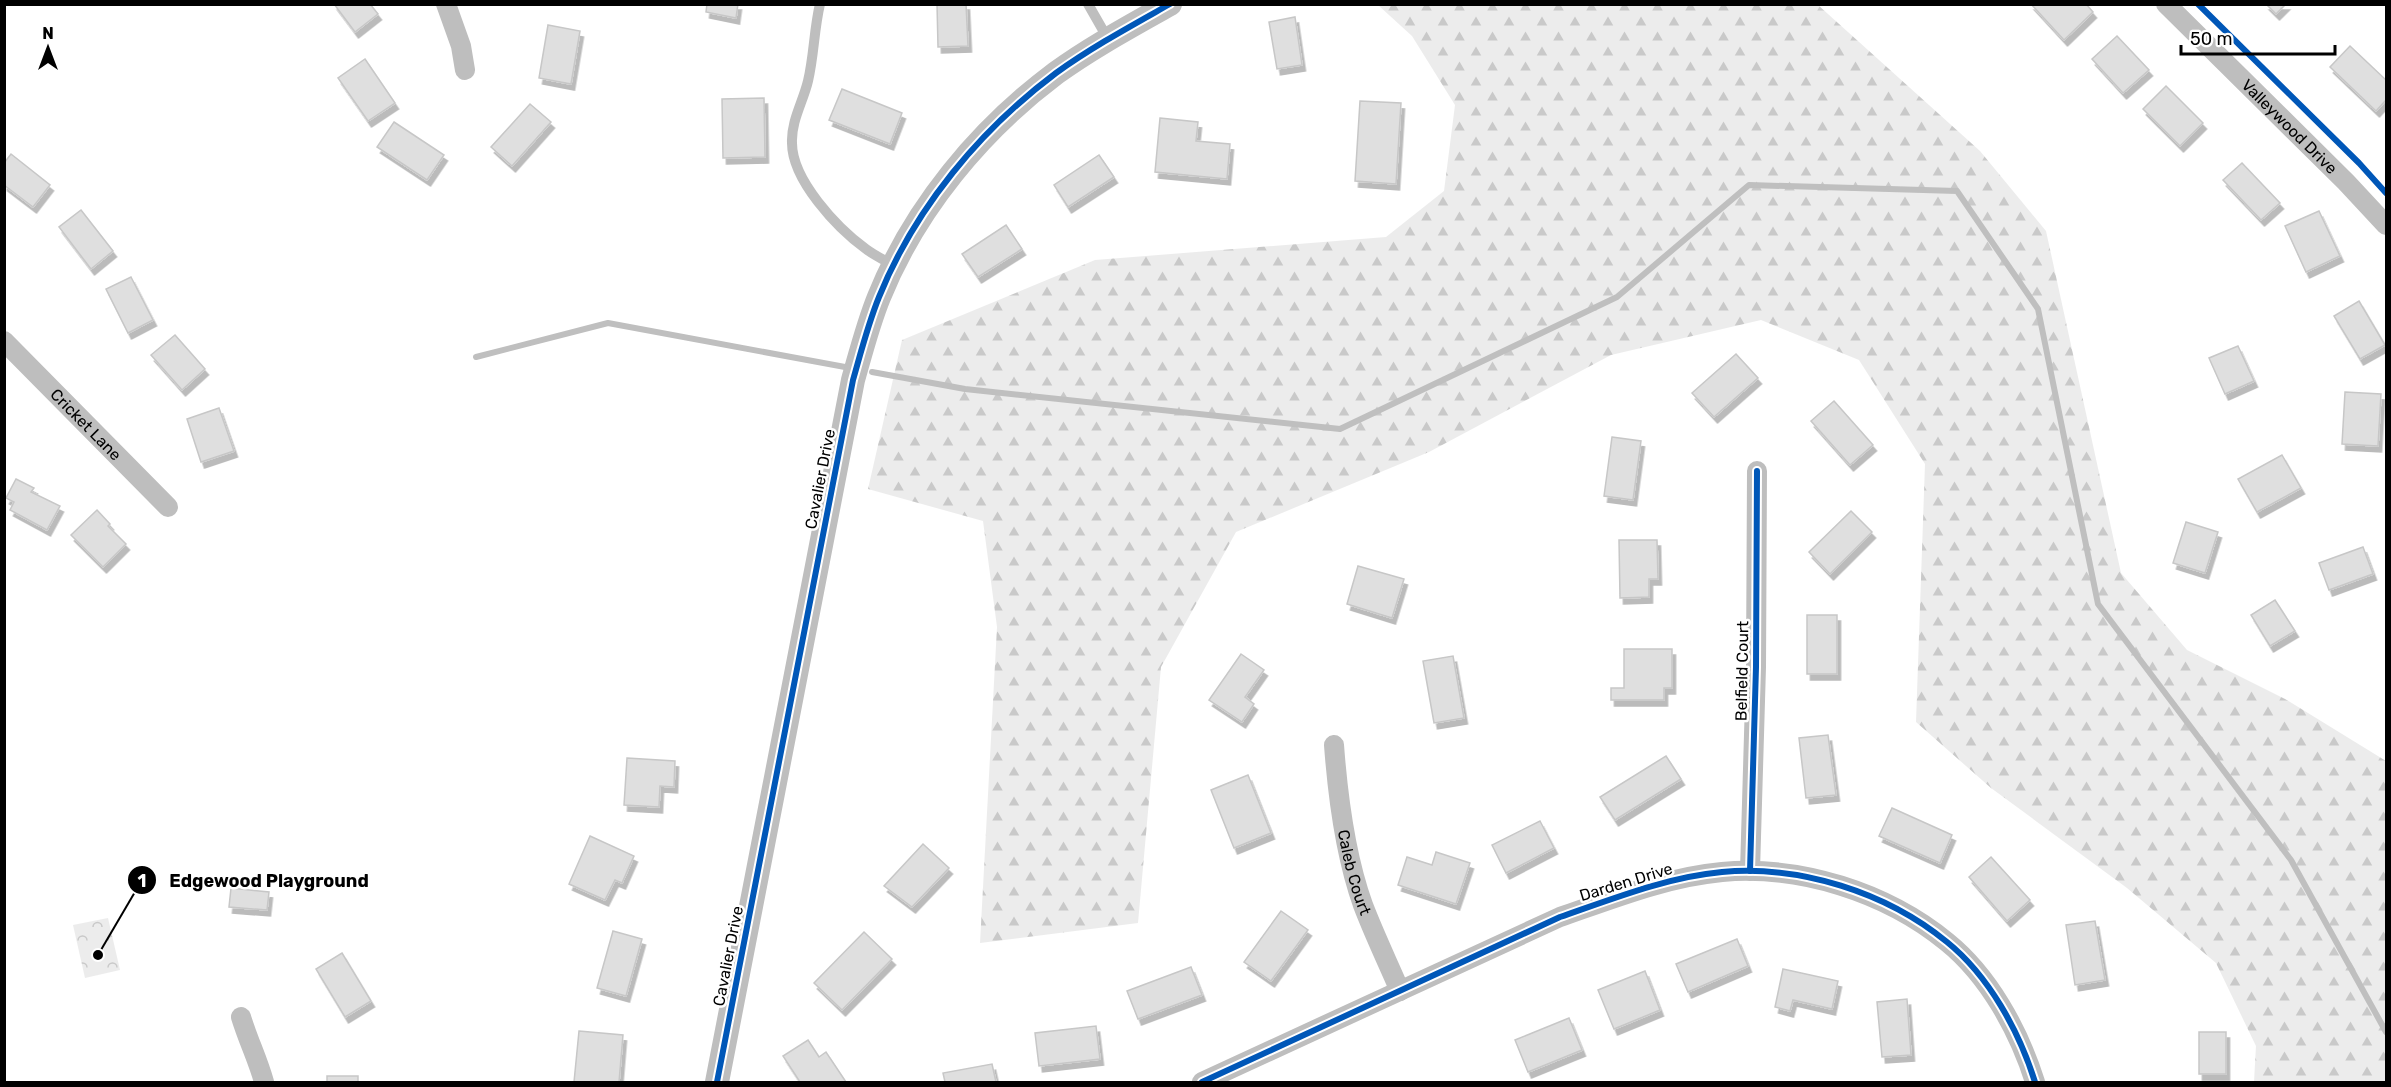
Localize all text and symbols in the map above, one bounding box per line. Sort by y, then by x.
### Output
north arrow [18,18,78,78]
scale bar [2181,18,2336,56]
text: N [42,24,54,43]
text: 50 m [2190,28,2233,50]
street label: Valleywood Drive [2238,75,2341,178]
street label: Cricket Lane [47,384,126,464]
street label: Cavalier Drive [801,427,839,531]
street label: Belfield Court [1732,621,1752,721]
street label: Caleb Court [1334,828,1375,918]
street label: Darden Drive [1577,859,1675,905]
callout: Edgewood Playground [127,862,381,898]
text: 1 [138,870,146,892]
text: Edgewood Playground [169,870,369,892]
street label: Cavalier Drive [709,904,747,1008]

